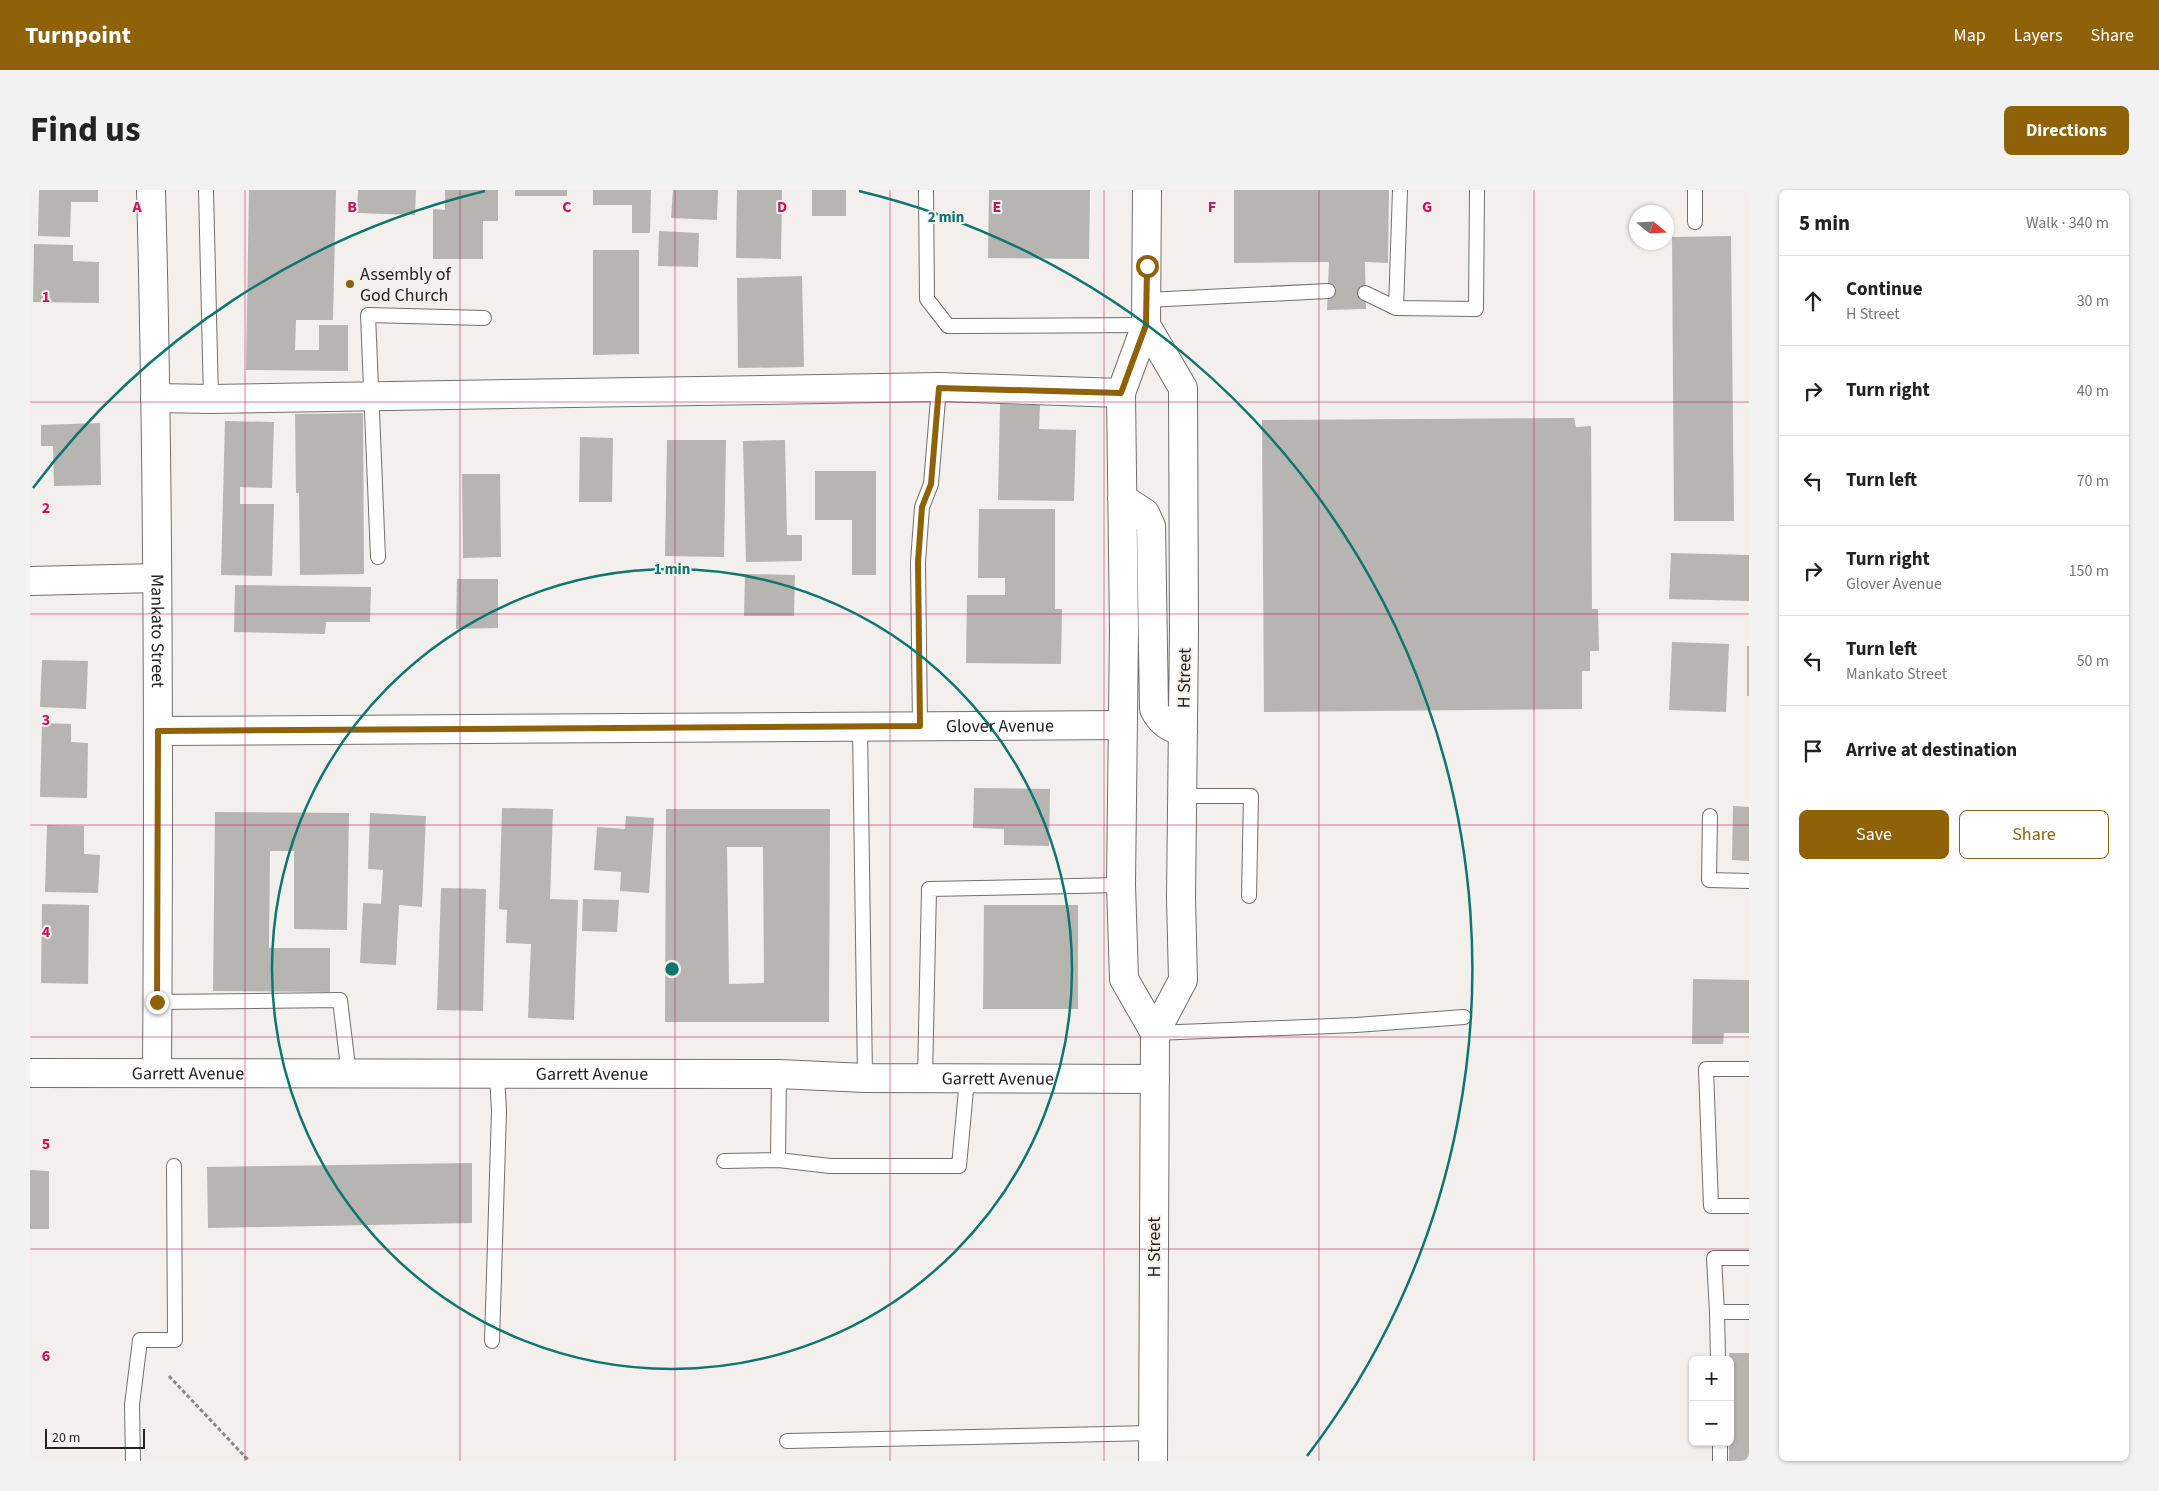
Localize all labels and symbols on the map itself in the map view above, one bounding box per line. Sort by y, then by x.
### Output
text: A [131,196,142,218]
text: B [347,196,357,218]
text: C [562,196,572,218]
text: D [777,196,787,218]
text: E [993,196,1001,218]
text: F [1208,196,1216,218]
text: G [1422,196,1432,218]
north arrow [1629,205,1674,250]
text: 2 min [928,207,964,228]
route start [1136,255,1159,278]
place label: Assembly of God Church [360,262,451,308]
marker: Assembly of God Church [344,278,356,290]
text: 1 [42,286,50,308]
text: 2 [42,497,50,519]
text: 1 min [654,559,690,580]
street label: Mankato Street [144,574,170,688]
street label: H Street [1171,648,1198,708]
text: 3 [42,709,50,731]
street label: Glover Avenue [946,713,1054,739]
text: 4 [42,921,51,943]
centre of rings [663,960,681,978]
route end [146,991,169,1014]
street label: Garrett Avenue [132,1061,244,1086]
street label: Garrett Avenue [536,1062,648,1087]
street label: Garrett Avenue [942,1066,1054,1092]
text: 5 [42,1133,50,1155]
street label: H Street [1142,1217,1167,1277]
text: 6 [42,1345,50,1367]
scale bar [45,1426,145,1449]

